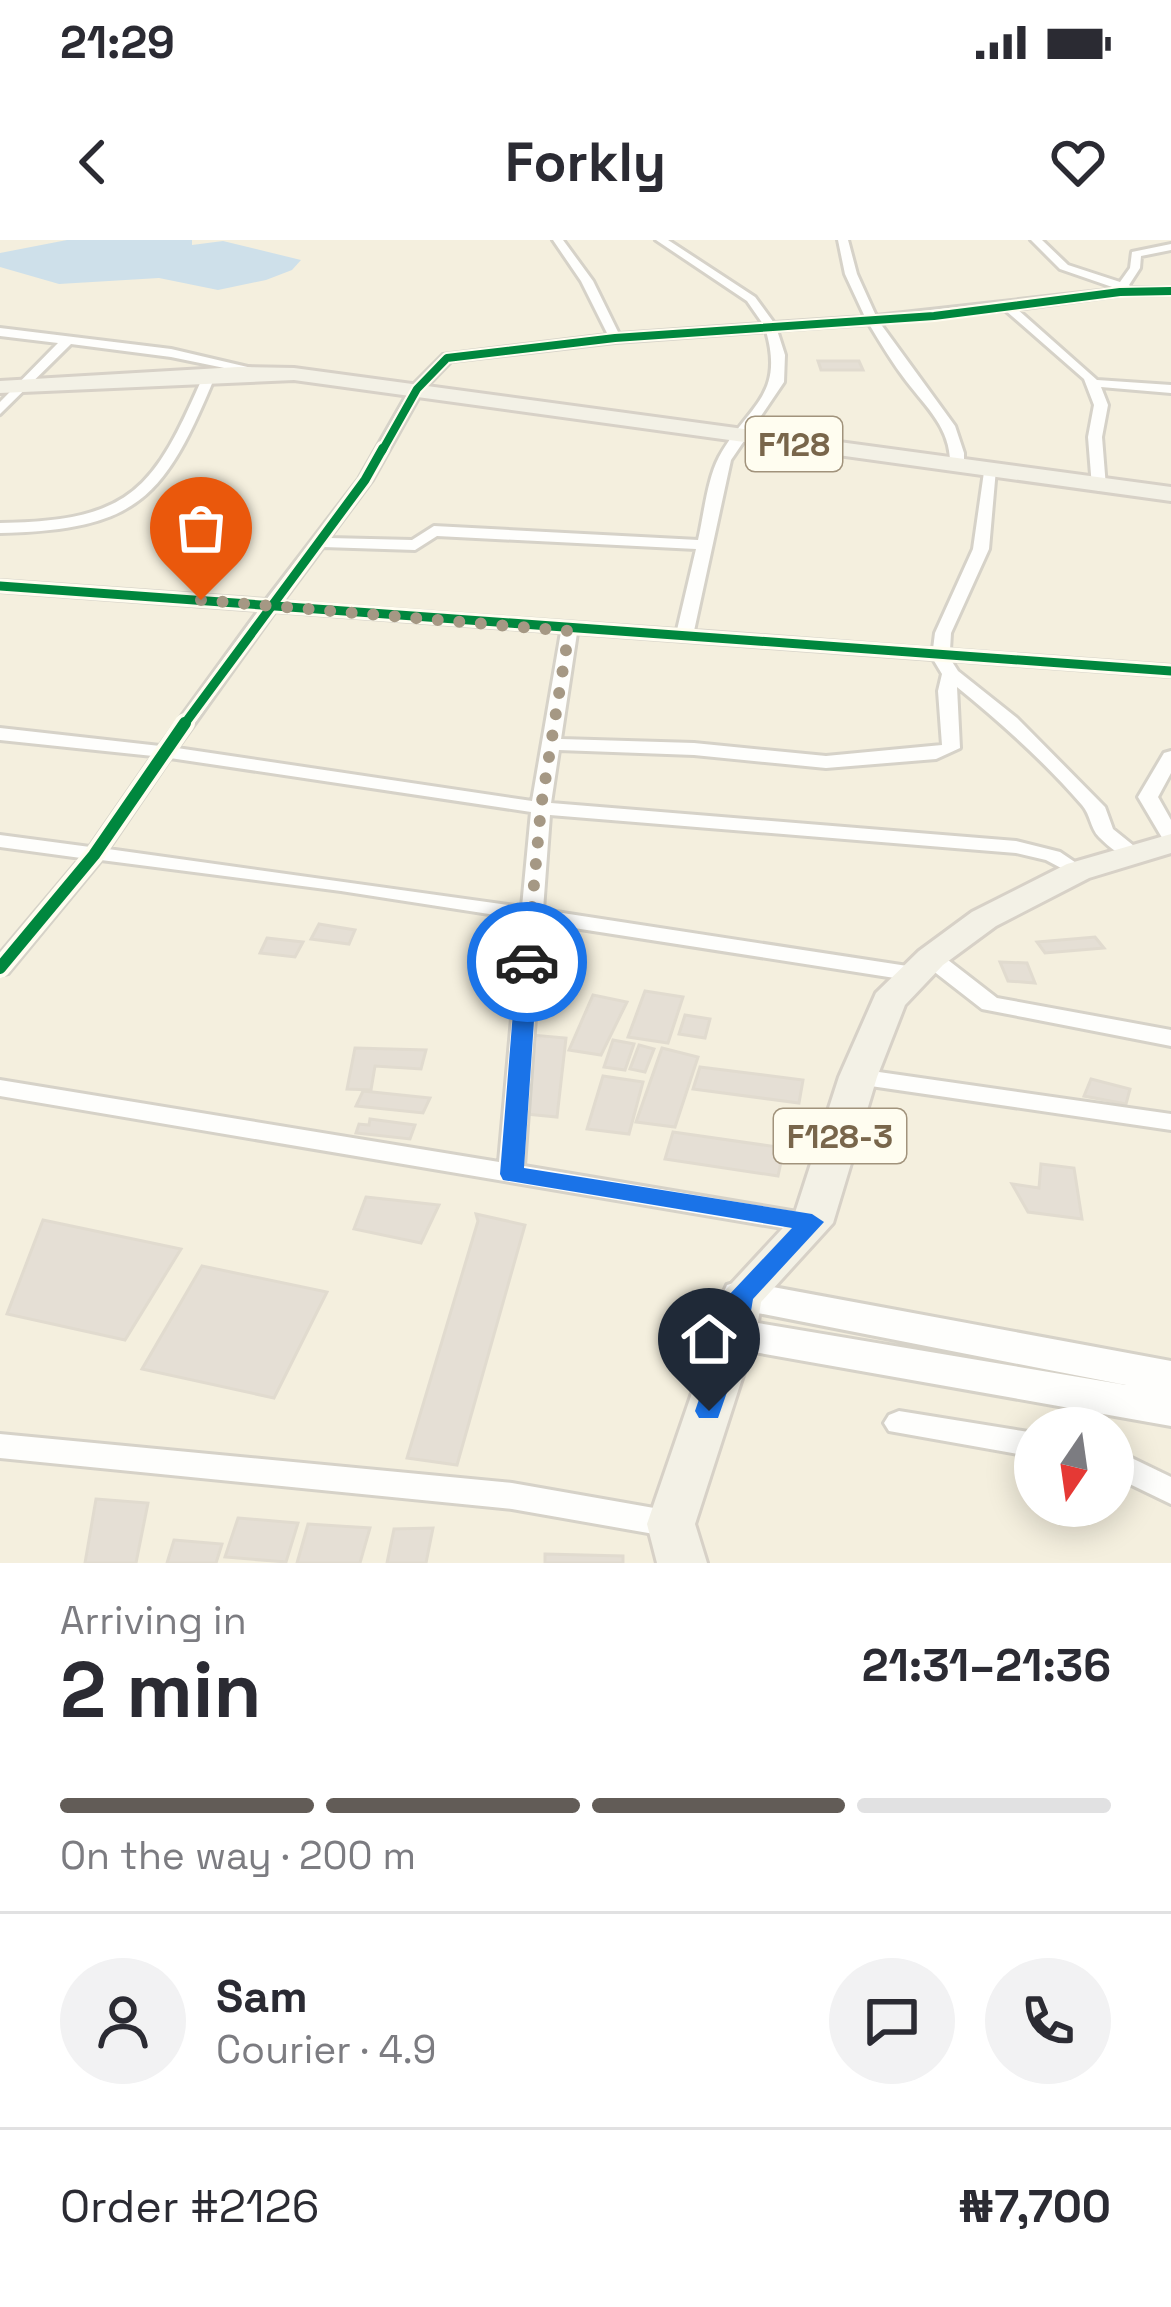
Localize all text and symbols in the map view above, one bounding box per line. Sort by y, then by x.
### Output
text: 21:29 [60,14,175,71]
text: Forkly [505,128,666,197]
icon: back [60,129,126,195]
icon: heart [1045,129,1111,195]
road number: F128 [746,417,842,471]
pin [150,477,252,600]
icon: bag [168,495,234,561]
courier [467,902,587,1022]
icon: car [494,929,560,995]
road number: F128-3 [774,1109,906,1163]
pin [658,1288,760,1411]
icon: home [676,1306,742,1372]
north arrow [1014,1407,1134,1527]
map controls [1014,1407,1134,1527]
text: Arriving in [60,1596,247,1645]
text: 21:31–21:36 [862,1637,1111,1694]
text: 2 min [60,1640,262,1740]
text: On the way · 200 m [60,1831,416,1880]
button: person [60,1958,186,2084]
button: chat [829,1958,955,2084]
button: phone [985,1958,1111,2084]
text: Sam [216,1968,308,2025]
text: Courier · 4.9 [216,2025,436,2074]
text: Order #2126 [60,2178,319,2235]
text: ₦7,700 [958,2178,1111,2235]

